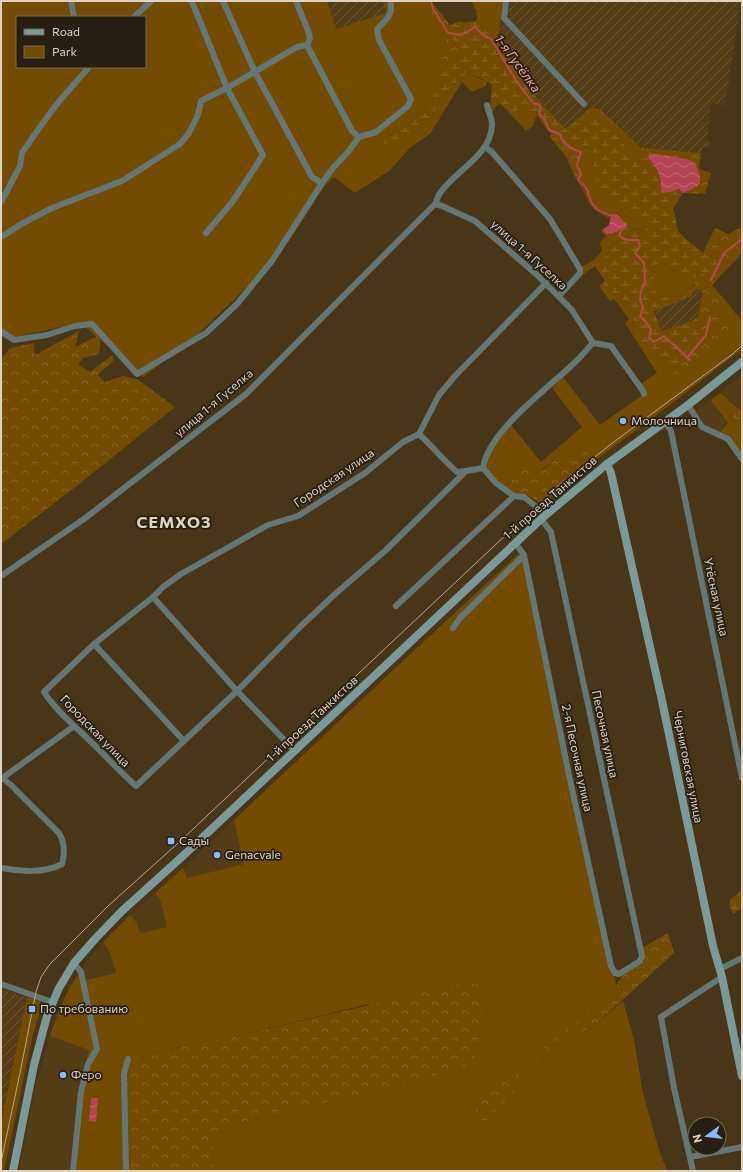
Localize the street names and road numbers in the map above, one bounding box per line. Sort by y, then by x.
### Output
street label: улица 1-я Гуселка [489,216,571,292]
street label: улица 1-я Гуселка [171,365,255,439]
street label: Городская улица [290,445,376,509]
street label: 1-й проезд Танкистов [500,453,599,542]
street label: Утёсная улица [702,556,732,637]
street label: 1-й проезд Танкистов [263,672,360,764]
street label: Песочная улица [590,689,622,779]
street label: Городская улица [58,692,133,769]
street label: 2-я Песочная улица [560,703,596,813]
street label: Черниговская улица [671,710,707,824]

